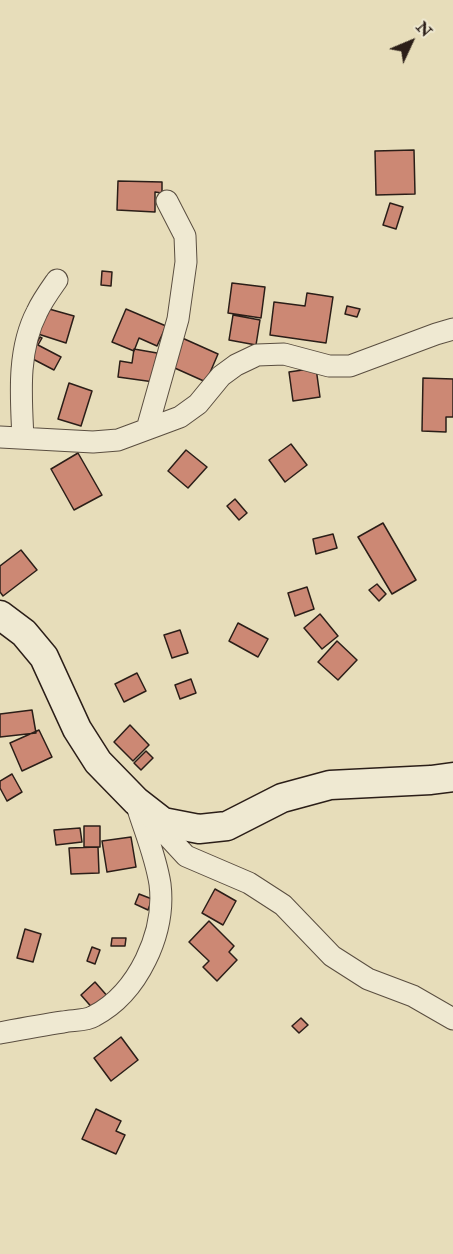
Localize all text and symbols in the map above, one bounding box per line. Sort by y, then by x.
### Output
north arrow [381,12,441,72]
text: N [412,17,436,42]

